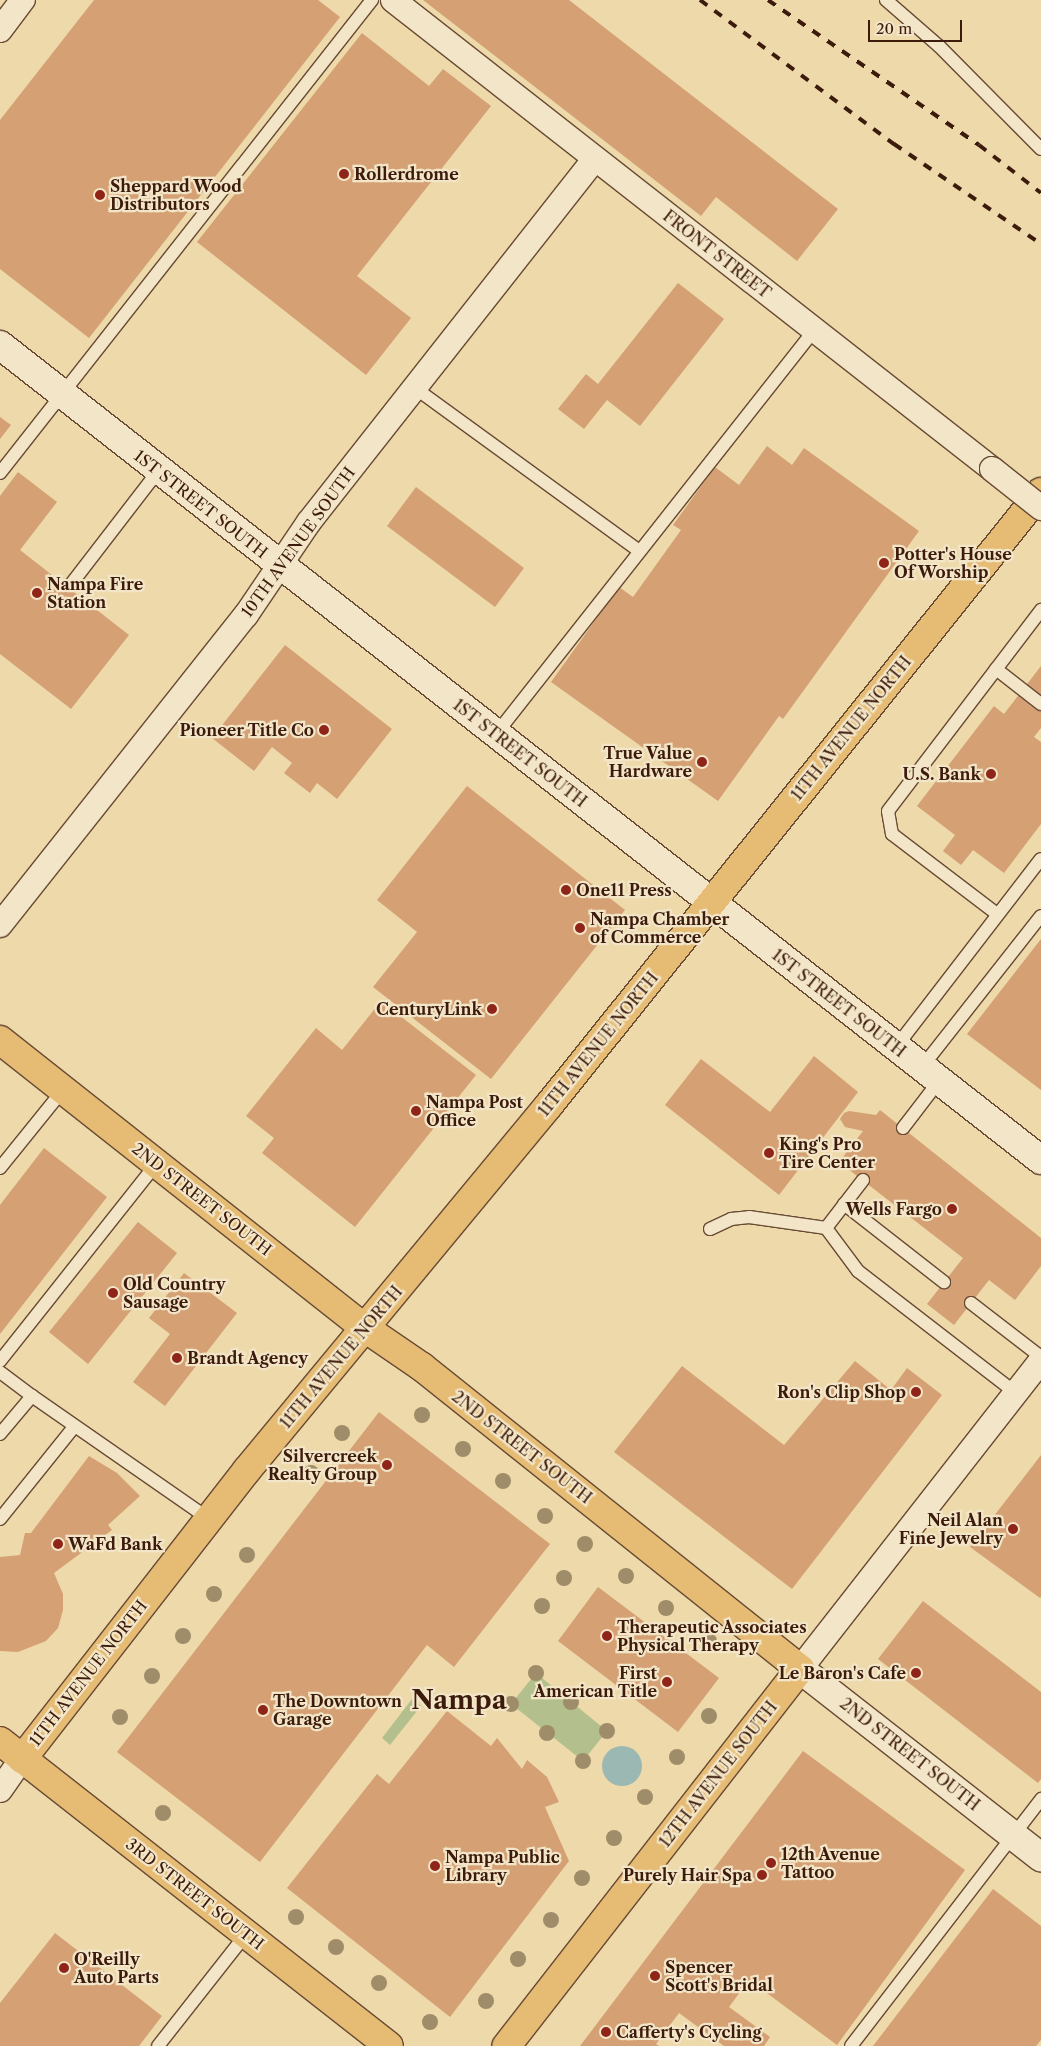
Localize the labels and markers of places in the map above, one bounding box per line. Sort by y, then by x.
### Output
place label: Rollerdrome [354,164,459,184]
marker: Rollerdrome [338,168,350,180]
place label: Sheppard Wood Distributors [110,176,243,214]
marker: Sheppard Wood Distributors [94,189,106,201]
place label: Potter's House Of Worship [894,544,1012,582]
marker: Potter's House Of Worship [878,557,890,569]
place label: Nampa Fire Station [47,574,143,612]
marker: Nampa Fire Station [31,587,43,599]
place label: Pioneer Title Co [179,720,314,740]
marker: Pioneer Title Co [318,724,330,736]
place label: True Value Hardware [603,743,692,781]
marker: True Value Hardware [696,756,708,768]
place label: U.S. Bank [903,764,981,784]
marker: U.S. Bank [985,768,997,780]
place label: One11 Press [576,880,672,900]
marker: One11 Press [560,884,572,896]
place label: Nampa Chamber of Commerce [590,909,730,947]
marker: Nampa Chamber of Commerce [574,922,586,934]
place label: CenturyLink [376,999,482,1019]
marker: CenturyLink [486,1003,498,1015]
place label: Nampa Post Office [426,1092,523,1130]
marker: Nampa Post Office [410,1105,422,1117]
place label: King's Pro Tire Center [779,1134,875,1172]
marker: King's Pro Tire Center [763,1147,775,1159]
place label: Wells Fargo [846,1199,942,1219]
marker: Wells Fargo [946,1203,958,1215]
place label: Old Country Sausage [123,1274,226,1312]
marker: Old Country Sausage [107,1287,119,1299]
place label: Brandt Agency [187,1348,309,1368]
marker: Brandt Agency [171,1352,183,1364]
place label: Ron's Clip Shop [777,1382,906,1402]
marker: Ron's Clip Shop [910,1386,922,1398]
place label: Silvercreek Realty Group [267,1446,377,1484]
marker: Silvercreek Realty Group [381,1459,393,1471]
place label: Neil Alan Fine Jewelry [899,1510,1003,1548]
marker: Neil Alan Fine Jewelry [1007,1523,1019,1535]
place label: WaFd Bank [68,1534,163,1554]
marker: WaFd Bank [52,1538,64,1550]
place label: Therapeutic Associates Physical Therapy [617,1617,807,1655]
marker: Therapeutic Associates Physical Therapy [601,1630,613,1642]
place label: First American Title [533,1663,657,1701]
place label: Le Baron's Cafe [779,1663,906,1683]
marker: Le Baron's Cafe [910,1667,922,1679]
marker: First American Title [661,1676,673,1688]
place label: The Downtown Garage [273,1691,402,1729]
marker: The Downtown Garage [257,1704,269,1716]
place label: 12th Avenue Tattoo [781,1844,880,1882]
place label: Nampa Public Library [445,1847,560,1885]
marker: 12th Avenue Tattoo [765,1857,777,1869]
marker: Nampa Public Library [429,1860,441,1872]
place label: Purely Hair Spa [622,1865,752,1885]
marker: Purely Hair Spa [756,1869,768,1881]
place label: O'Reilly Auto Parts [74,1949,159,1987]
place label: Spencer Scott's Bridal [665,1957,773,1995]
marker: O'Reilly Auto Parts [58,1962,70,1974]
marker: Spencer Scott's Bridal [649,1970,661,1982]
place label: Cafferty's Cycling [616,2022,762,2042]
marker: Cafferty's Cycling [600,2026,612,2038]

